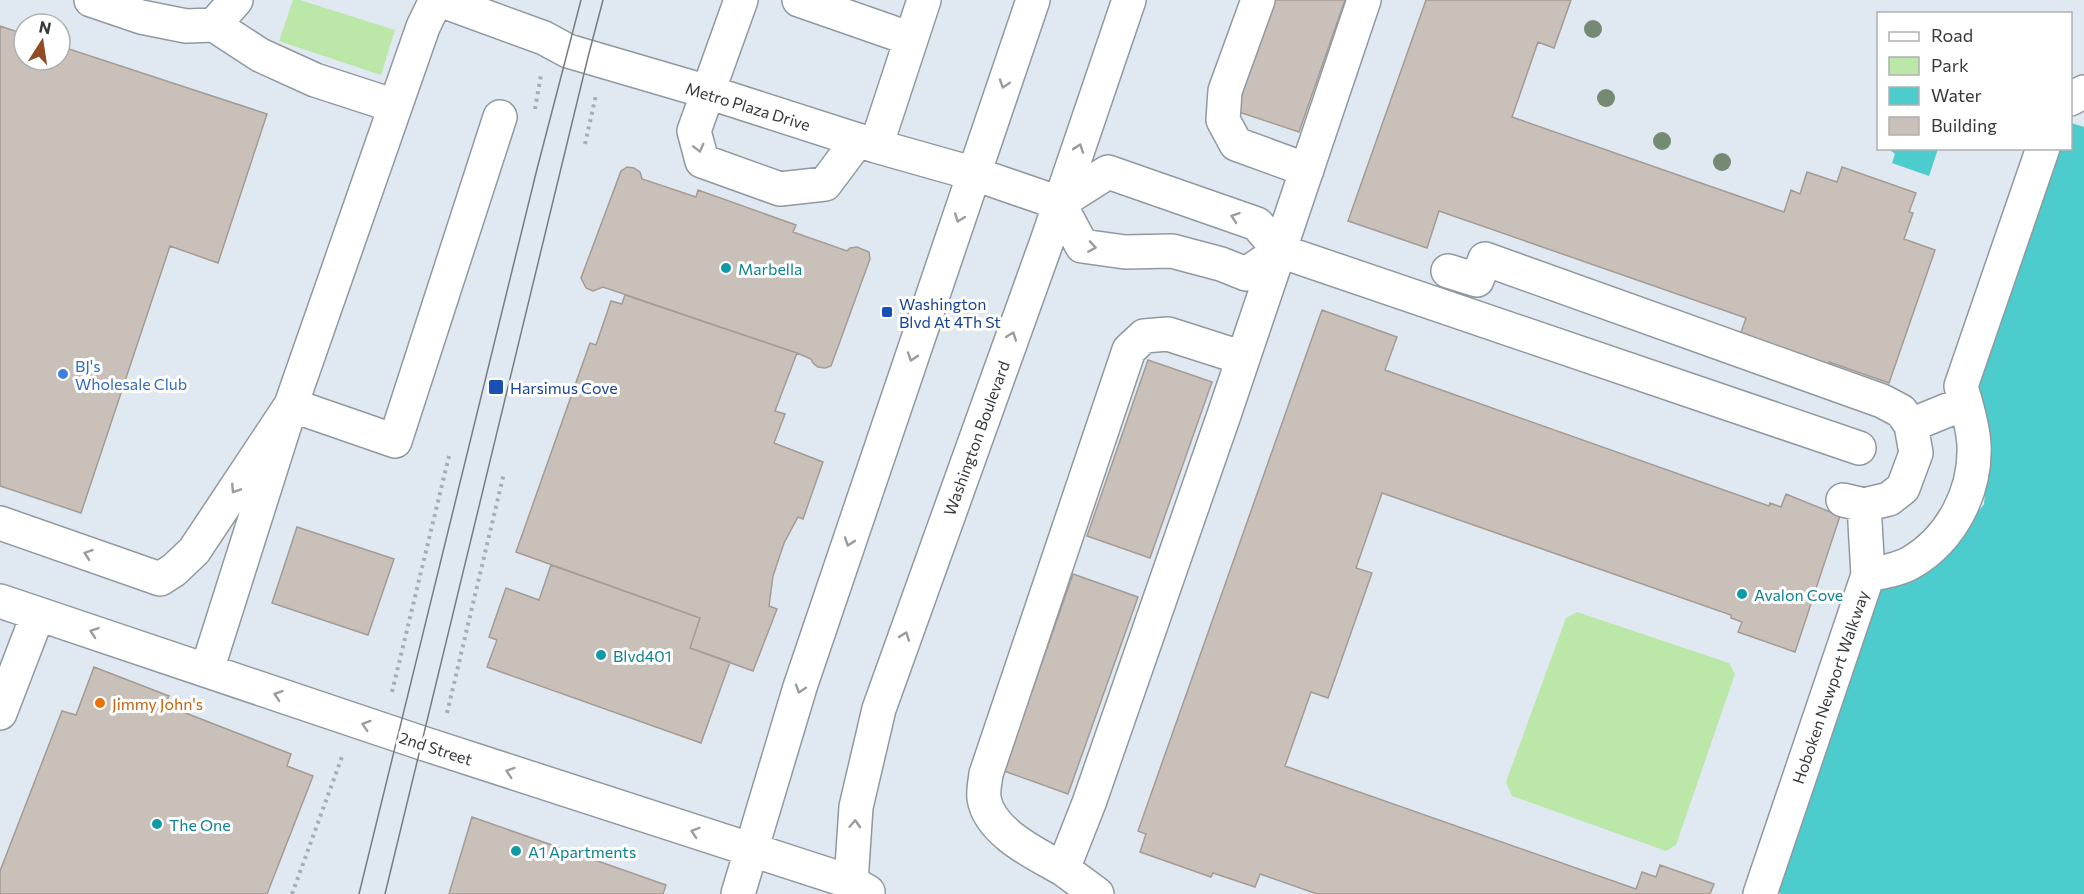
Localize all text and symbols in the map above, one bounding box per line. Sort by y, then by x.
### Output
north arrow [12,12,72,72]
legend [1877,12,2072,150]
text: N [37,16,53,37]
text: Road [1931,24,1973,46]
text: Park [1931,54,1969,76]
street label: Metro Plaza Drive [683,78,813,134]
one-way arrow [999,78,1011,89]
text: Water [1931,84,1982,106]
text: Building [1931,114,1997,136]
one-way arrow [691,143,704,153]
one-way arrow [1071,143,1084,154]
one-way arrow [1230,211,1241,224]
one-way arrow [954,212,967,223]
one-way arrow [1087,241,1097,253]
place label: Marbella [738,259,802,278]
marker: Marbella [719,261,733,275]
place label: Washington Blvd At 4Th St [899,294,1001,331]
marker: Washington Blvd At 4Th St [880,305,894,319]
one-way arrow [1005,331,1018,342]
one-way arrow [906,351,919,362]
place label: BJ's Wholesale Club [75,356,187,393]
street label: Washington Boulevard [939,358,1013,518]
marker: BJ's Wholesale Club [56,367,70,381]
marker: Harsimus Cove [487,378,505,396]
place label: Harsimus Cove [510,378,618,397]
one-way arrow [231,482,242,493]
one-way arrow [844,536,857,547]
one-way arrow [83,548,94,561]
place label: Avalon Cove [1754,585,1843,604]
marker: Avalon Cove [1735,587,1749,601]
street label: Hoboken Newport Walkway [1788,588,1872,786]
one-way arrow [89,627,100,640]
one-way arrow [898,631,911,642]
place label: Blvd401 [613,646,672,665]
marker: Blvd401 [594,648,608,662]
one-way arrow [795,683,807,694]
one-way arrow [273,689,284,702]
place label: Jimmy John's [112,694,203,713]
marker: Jimmy John's [93,696,107,710]
one-way arrow [361,719,372,732]
street label: 2nd Street [397,727,475,769]
one-way arrow [505,766,516,779]
place label: The One [169,815,231,834]
marker: The One [150,817,164,831]
one-way arrow [849,819,862,828]
one-way arrow [690,827,701,839]
place label: A1 Apartments [528,842,636,861]
marker: A1 Apartments [509,844,523,858]

